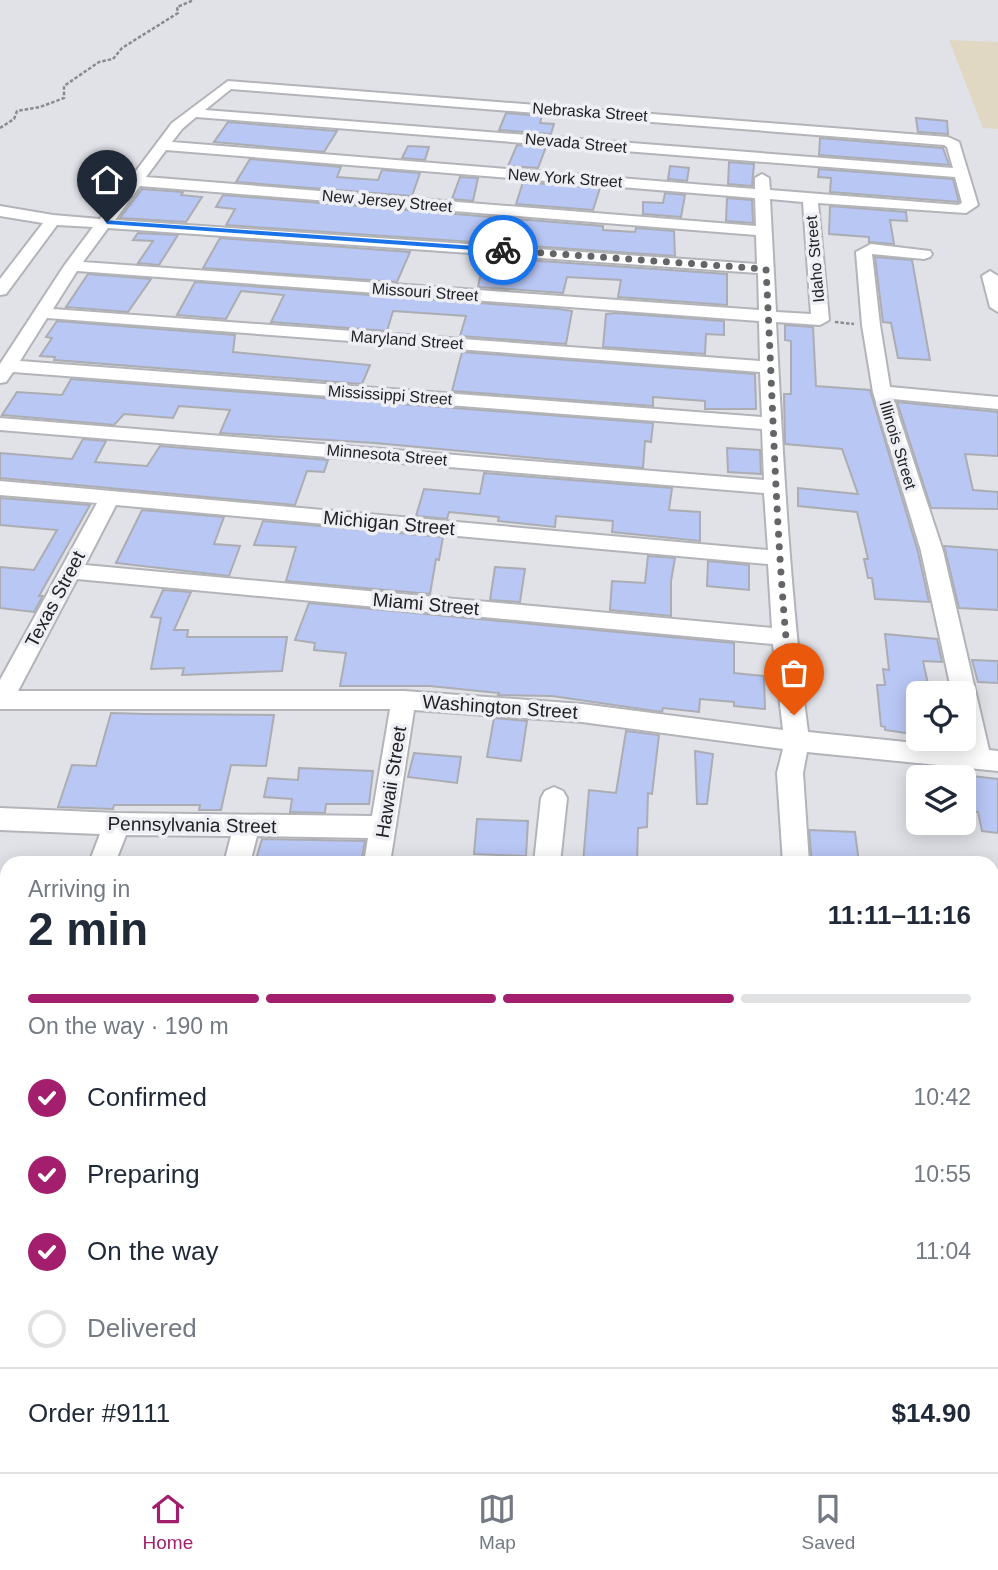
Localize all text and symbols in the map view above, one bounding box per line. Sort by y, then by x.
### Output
street label: Nebraska Street [532,99,649,125]
street label: Nevada Street [524,130,628,156]
pin [77,150,137,222]
icon: home [88,161,126,199]
street label: New York Street [507,166,623,191]
street label: New Jersey Street [321,187,453,215]
street label: Idaho Street [803,214,827,303]
courier [468,215,538,285]
icon: bike [484,231,522,269]
street label: Missouri Street [371,280,479,304]
street label: Maryland Street [350,328,464,352]
street label: Mississippi Street [327,382,453,408]
street label: Illinois Street [876,399,920,492]
street label: Minnesota Street [326,441,449,469]
street label: Michigan Street [322,507,456,539]
street label: Texas Street [21,547,89,651]
street label: Miami Street [372,589,481,619]
pin [764,643,824,715]
icon: bag [775,654,813,692]
map controls [906,681,976,835]
button: locate [906,681,976,751]
street label: Washington Street [422,691,579,723]
street label: Hawaii Street [372,724,410,839]
button: layers [906,765,976,835]
street label: Pennsylvania Street [107,813,277,837]
text: Arriving in [28,876,130,902]
text: 11:11–11:16 [828,900,971,930]
text: 2 min [28,903,148,955]
text: On the way · 190 m [28,1013,229,1039]
icon: check [28,1079,66,1117]
text: Confirmed [87,1082,207,1112]
text: 10:42 [913,1084,971,1110]
icon: check [28,1156,66,1194]
text: Preparing [87,1159,200,1189]
text: 10:55 [913,1161,971,1187]
icon: check [28,1233,66,1271]
text: On the way [87,1236,219,1266]
text: 11:04 [915,1238,971,1264]
text: Delivered [87,1313,197,1343]
text: Order #9111 [28,1398,170,1428]
text: $14.90 [891,1398,971,1428]
tab: Home [143,1490,193,1554]
tab: Map [478,1490,516,1554]
tab: Saved [802,1490,855,1554]

